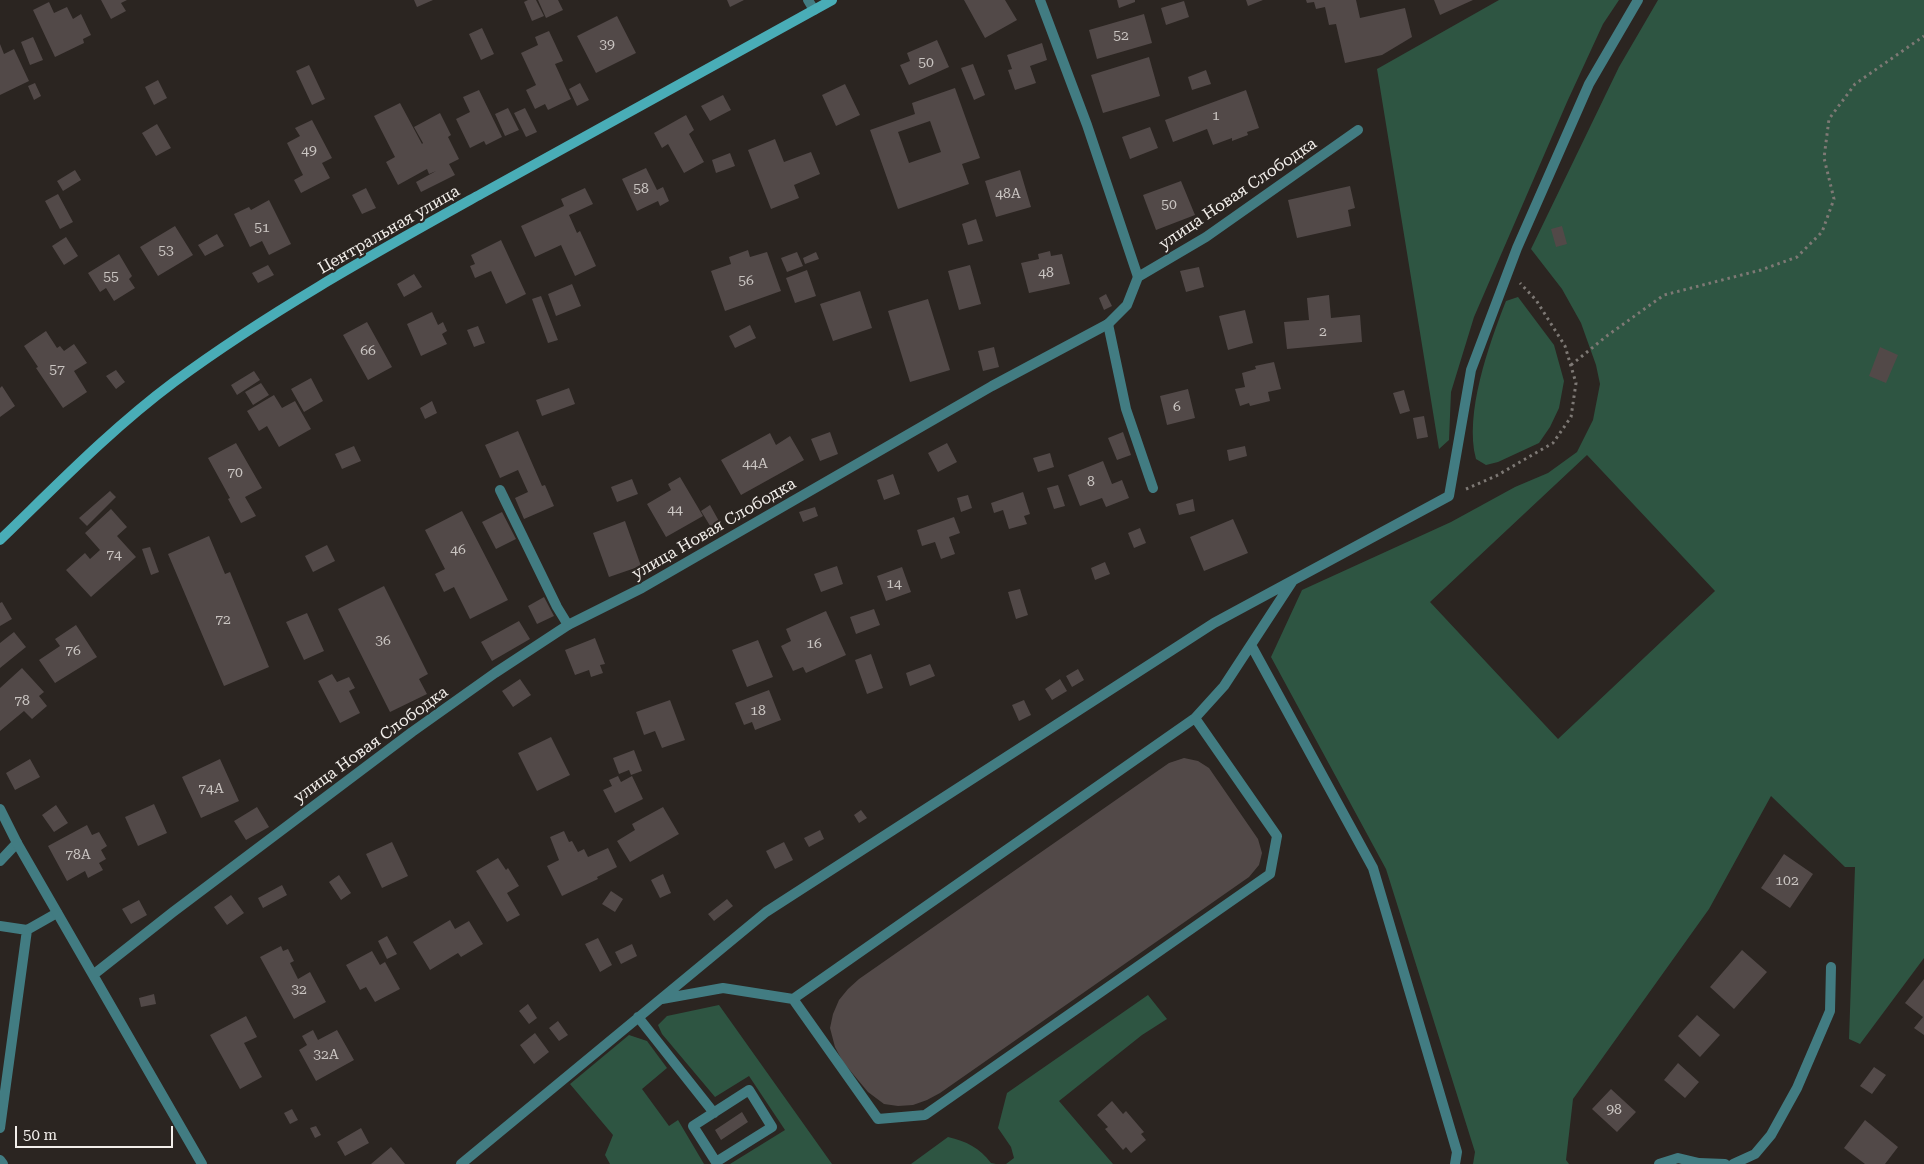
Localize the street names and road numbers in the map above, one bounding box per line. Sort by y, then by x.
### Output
street label: улица Новая Слободка [1155,134,1321,254]
street label: Центральная улица [315,182,463,278]
street label: улица Новая Слободка [629,474,799,584]
street label: улица Новая Слободка [290,683,452,807]

